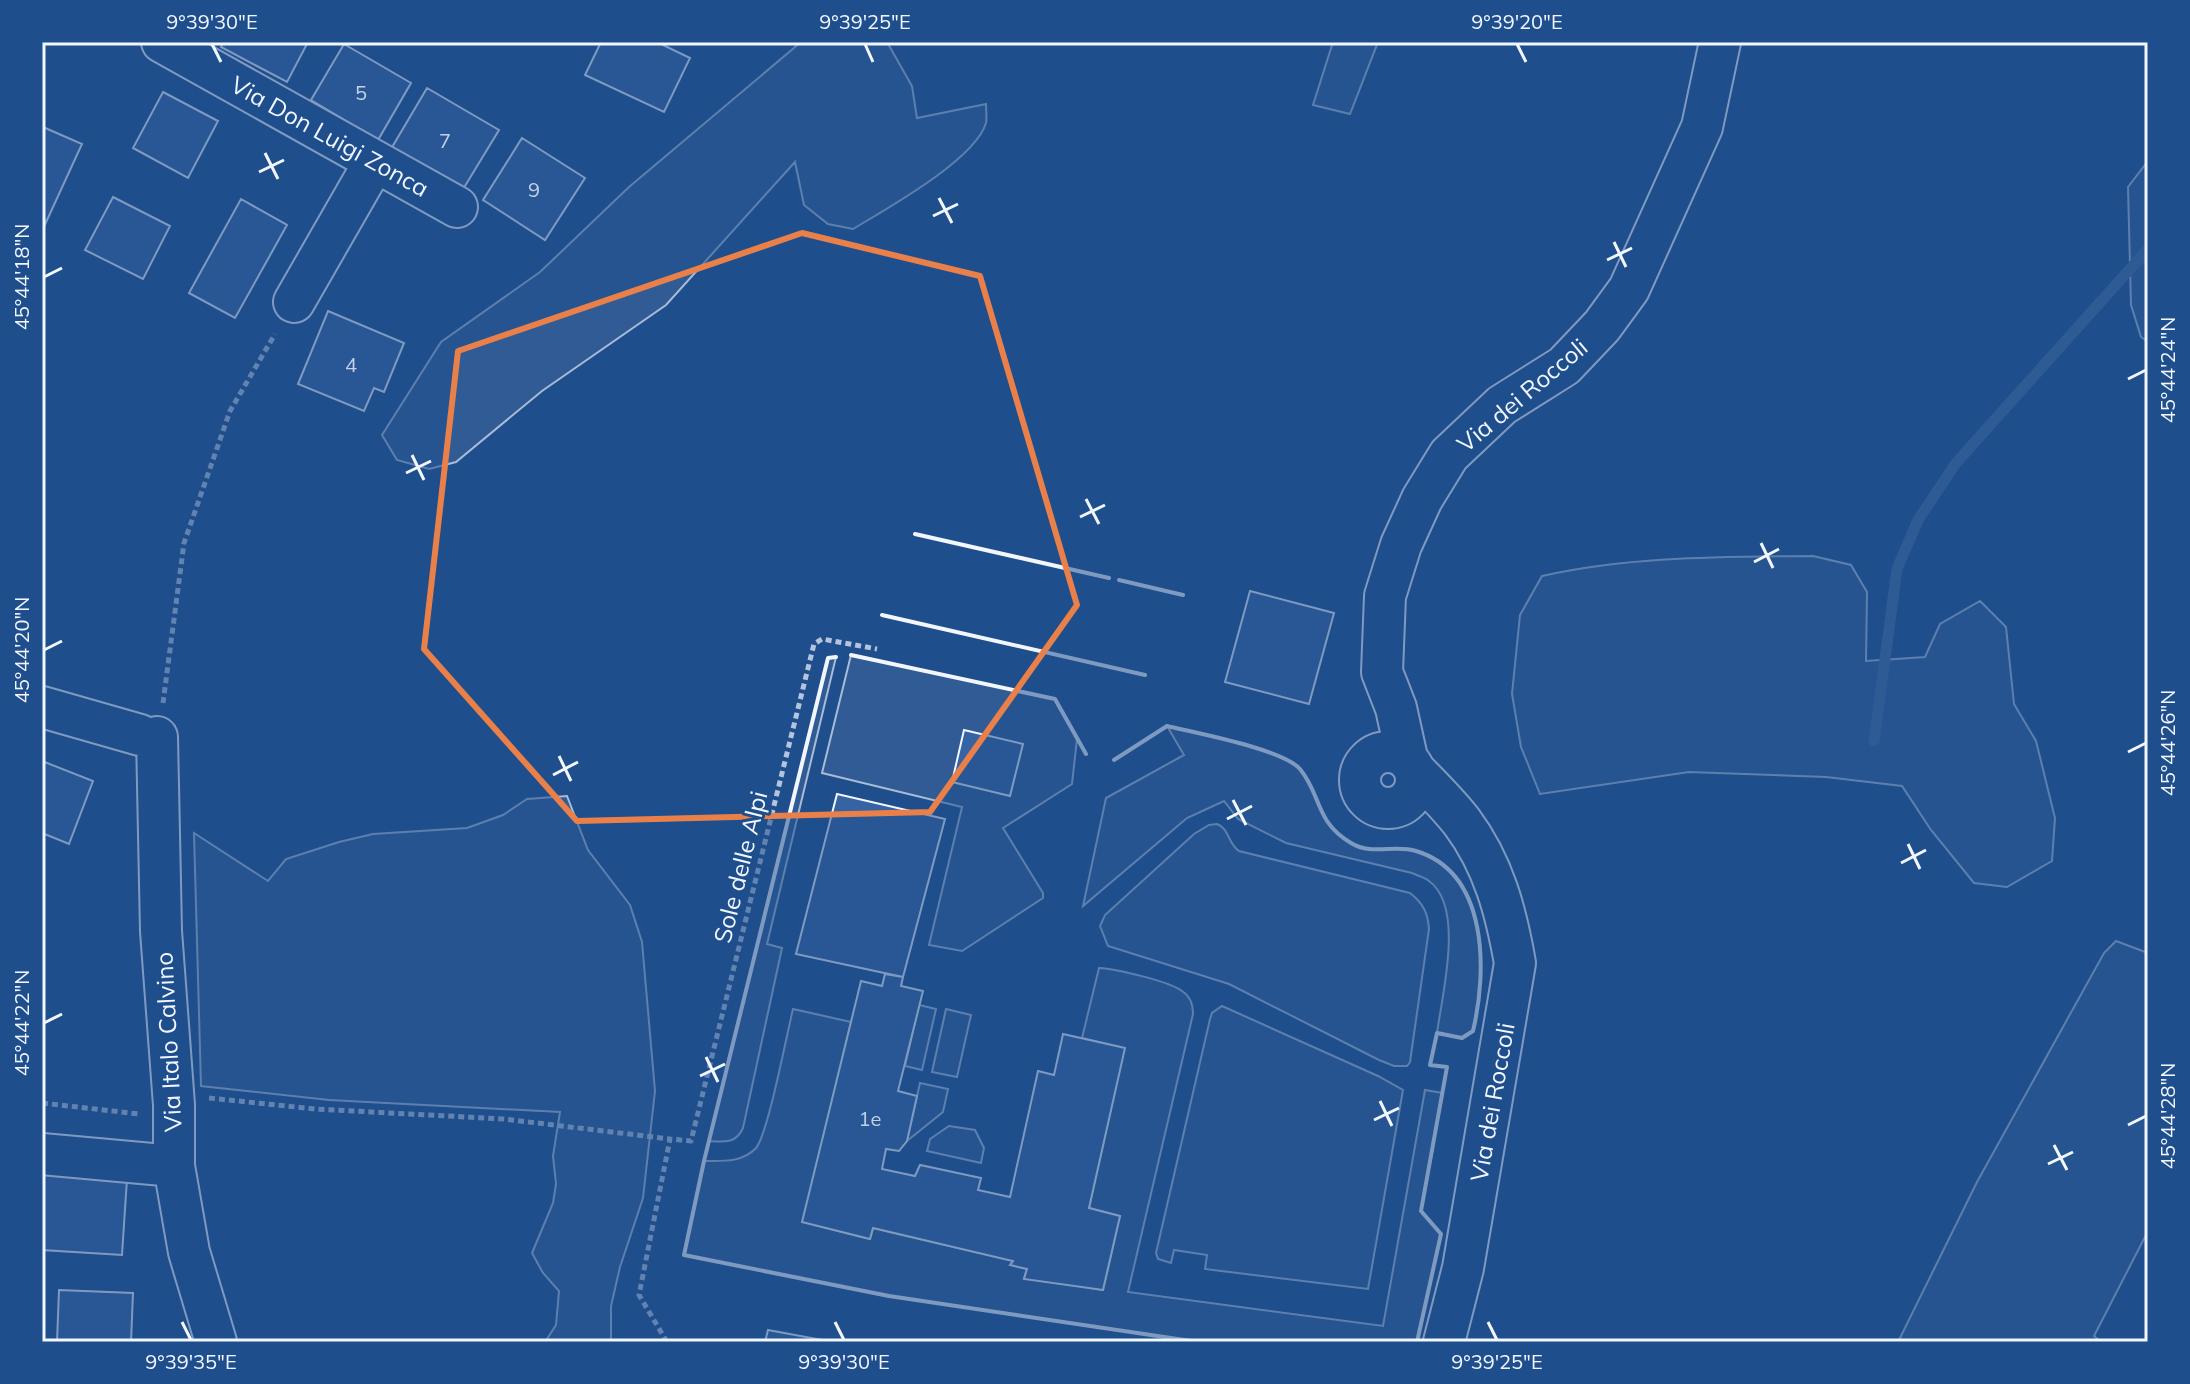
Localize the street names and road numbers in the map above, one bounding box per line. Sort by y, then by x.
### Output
street label: Via Don Luigi Zonca [226,69,434,203]
street label: Via dei Roccoli [1451,332,1593,458]
street label: Sole delle Alpi [707,788,773,946]
street label: Via Italo Calvino [148,951,188,1133]
street label: Via dei Roccoli [1463,1020,1521,1184]

